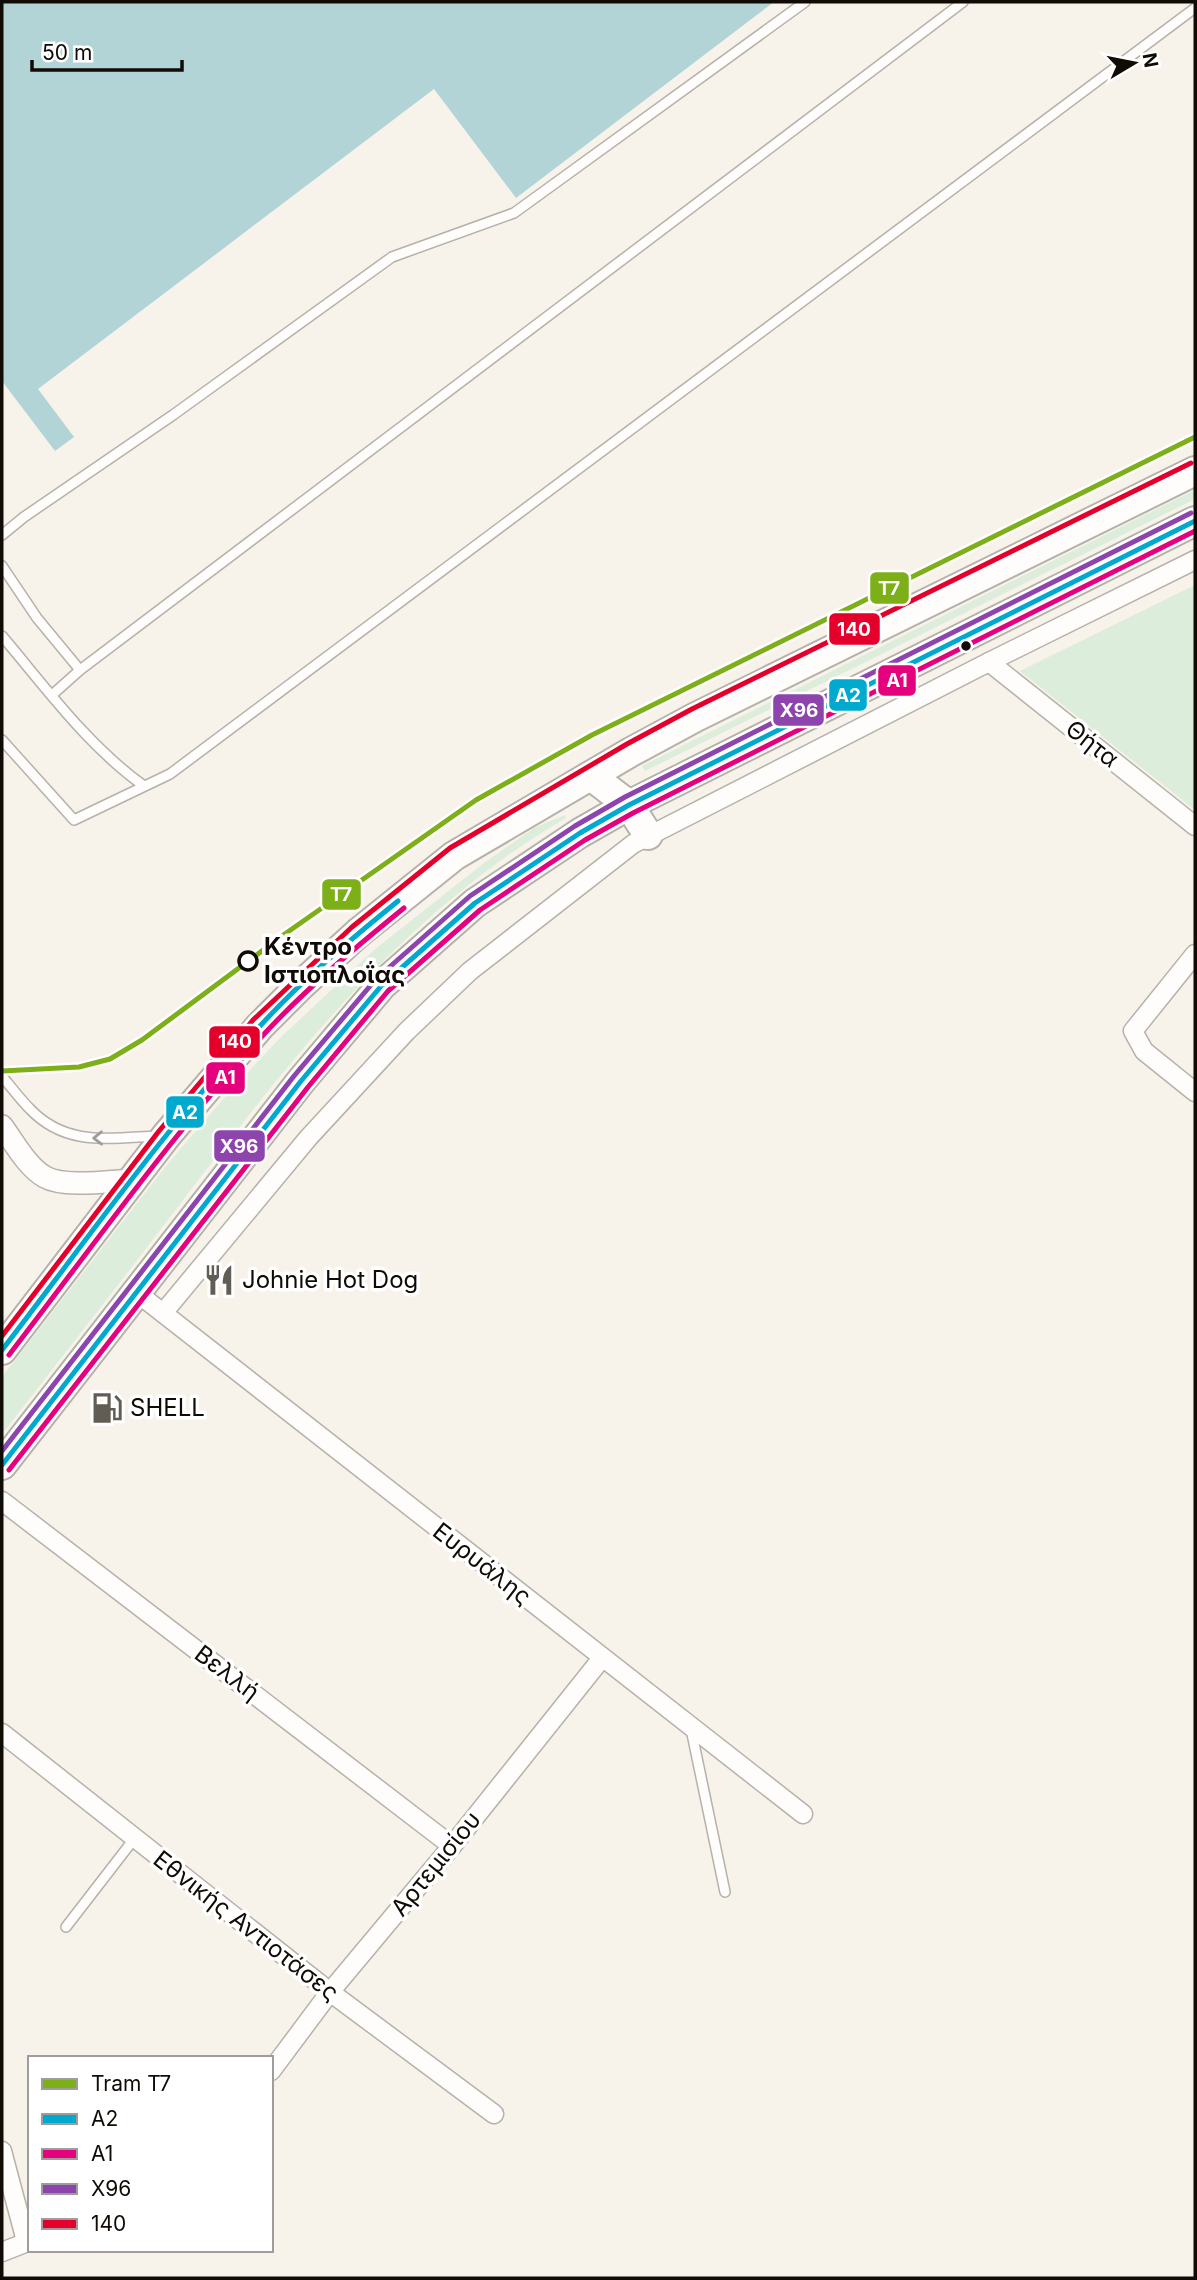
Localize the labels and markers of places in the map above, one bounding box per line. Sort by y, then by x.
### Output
unlabelled marker [959,639,973,653]
place label: Κέντρο Ιστιοπλοΐας [264,932,405,989]
marker: Κέντρο Ιστιοπλοΐας [238,951,258,971]
restaurant icon: Johnie Hot Dog [202,1263,236,1297]
place label: Johnie Hot Dog [242,1265,418,1294]
fuel station icon: SHELL [90,1391,124,1425]
place label: SHELL [130,1393,205,1422]

